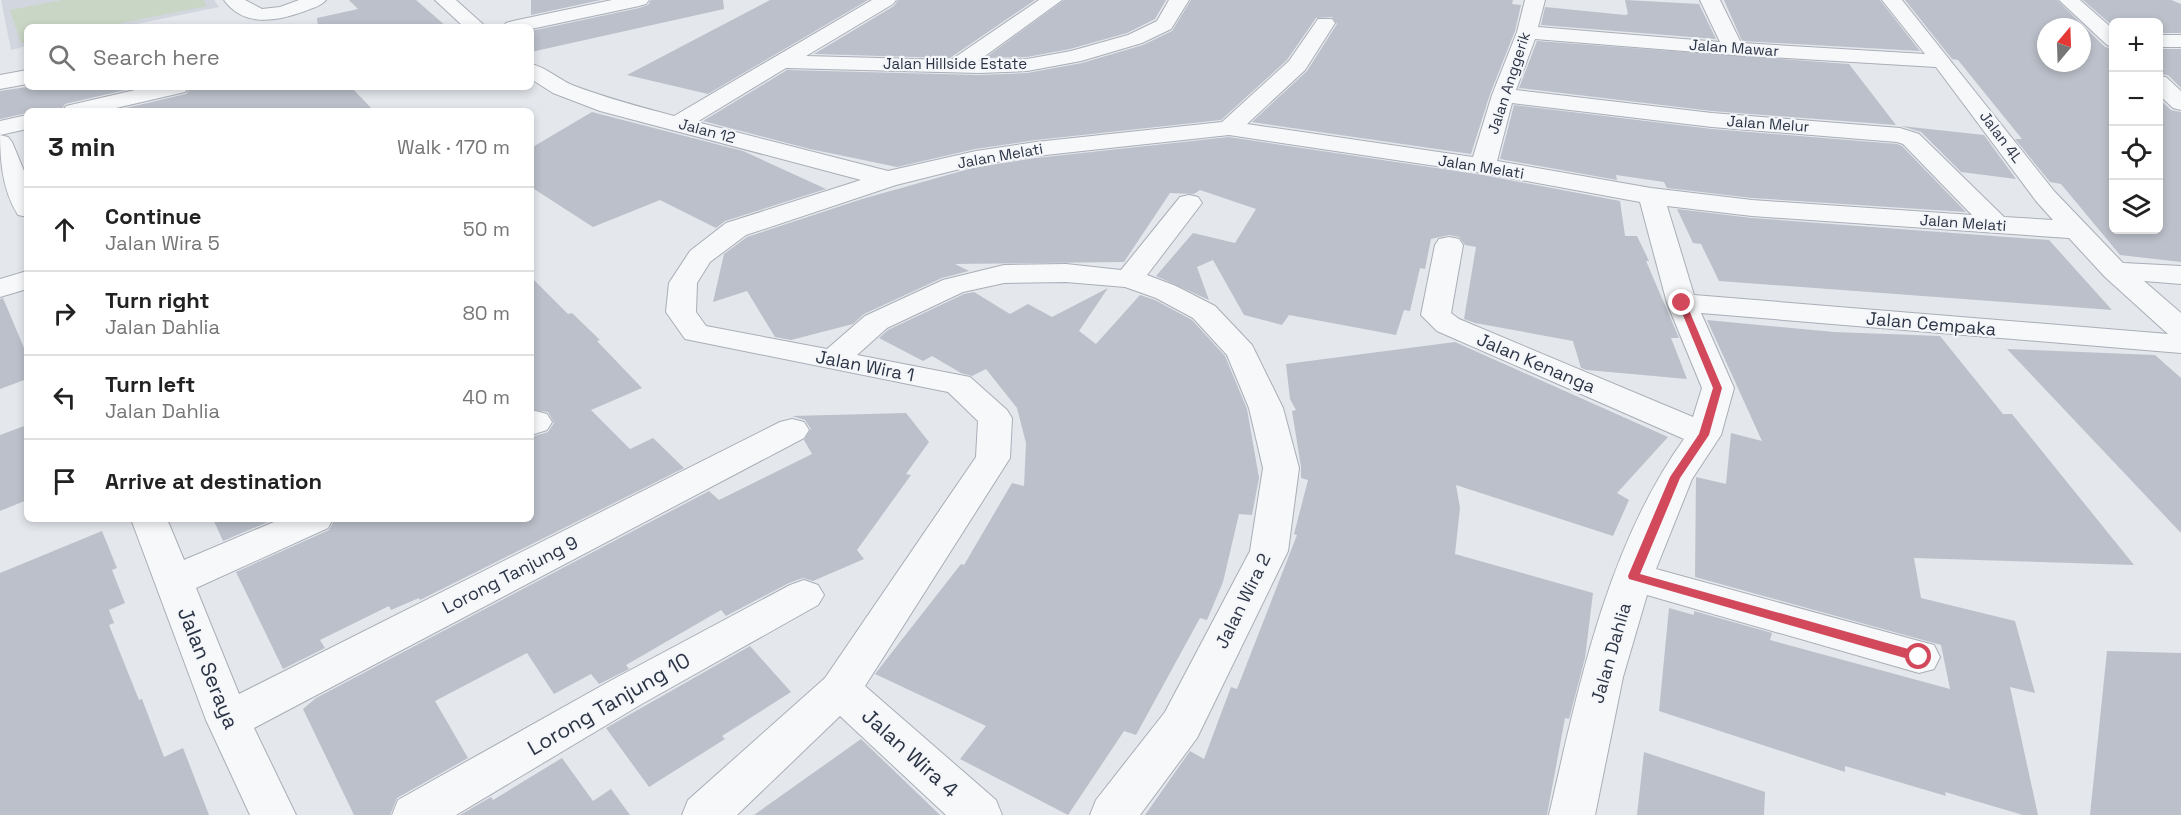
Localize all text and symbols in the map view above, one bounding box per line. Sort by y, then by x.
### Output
north arrow [2037,18,2091,72]
map controls [2109,18,2163,234]
button: + [2109,18,2163,72]
search box [24,24,534,90]
street label: Jalan Anggerik [1483,29,1534,136]
street label: Jalan Mawar [1688,35,1780,60]
icon: search [45,41,78,74]
text: Search here [93,43,220,71]
street label: Jalan Hillside Estate [883,54,1027,73]
button: − [2109,72,2163,126]
street label: Jalan 4L [1976,107,2027,166]
street label: Jalan Melur [1726,111,1810,136]
street label: Jalan 12 [677,114,738,147]
button: locate [2109,126,2163,180]
text: 3 min [48,130,116,164]
text: Walk · 170 m [397,134,510,160]
street label: Jalan Melati [956,139,1044,172]
street label: Jalan Melati [1437,150,1525,183]
button: layers [2109,180,2163,234]
text: Continue [105,202,201,230]
street label: Jalan Melati [1919,210,2007,235]
icon: ahead [48,213,81,246]
text: 50 m [463,216,510,242]
text: Jalan Wira 5 [105,230,220,256]
text: Turn right [105,286,210,314]
route end [1668,289,1694,315]
icon: right [48,297,81,330]
text: 80 m [462,300,510,326]
street label: Jalan Cempaka [1865,306,1997,341]
text: Jalan Dahlia [105,314,220,340]
street label: Jalan Kenanga [1473,327,1599,398]
street label: Jalan Wira 1 [814,345,916,386]
text: Turn left [105,370,195,398]
icon: left [48,381,81,414]
text: 40 m [462,384,510,410]
text: Jalan Dahlia [105,398,220,424]
icon: arrive [48,465,81,498]
text: Arrive at destination [105,467,322,495]
street label: Lorong Tanjung 9 [438,530,582,619]
street label: Jalan Wira 2 [1210,549,1276,652]
street label: Jalan Dahlia [1585,600,1636,706]
street label: Jalan Seraya [172,603,245,733]
route start [1905,643,1931,669]
street label: Lorong Tanjung 10 [523,646,695,761]
street label: Jalan Wira 4 [856,702,964,803]

